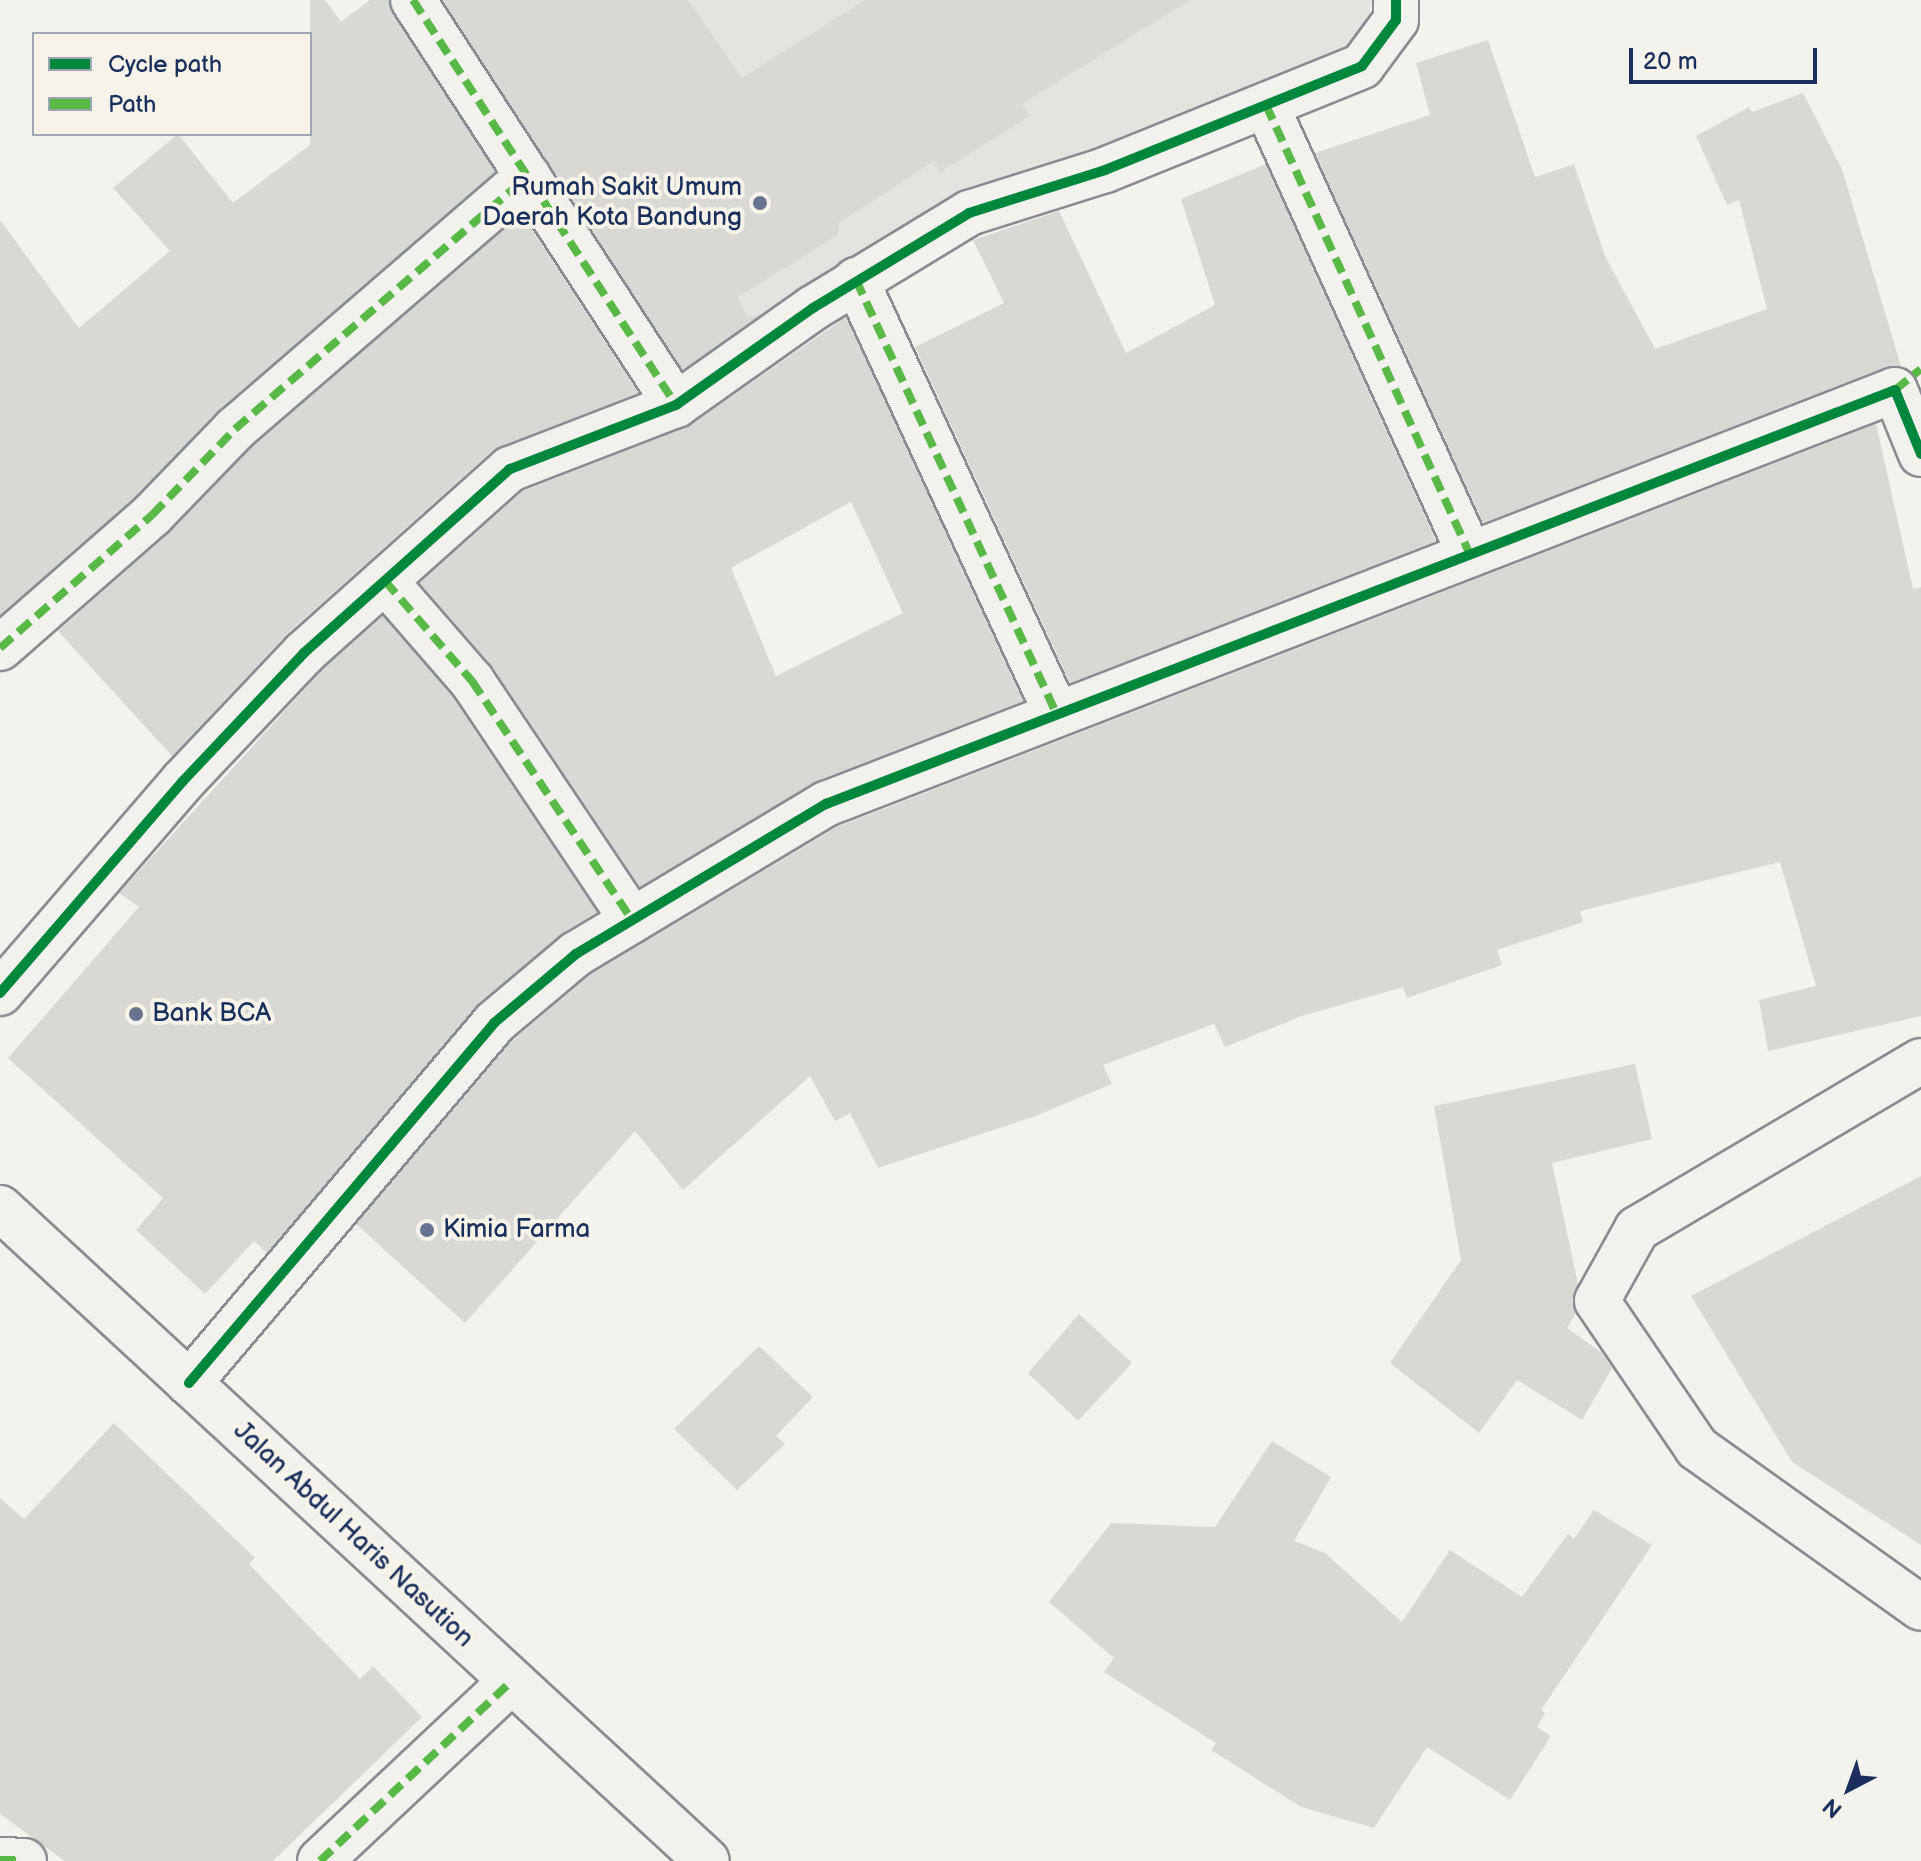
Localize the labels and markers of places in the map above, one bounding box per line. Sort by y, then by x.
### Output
place label: Rumah Sakit Umum Daerah Kota Bandung [482,172,742,234]
marker: Rumah Sakit Umum Daerah Kota Bandung [749,192,771,214]
place label: Bank BCA [152,998,271,1030]
marker: Bank BCA [127,1005,145,1023]
place label: Kimia Farma [443,1214,590,1246]
marker: Kimia Farma [418,1221,436,1239]

